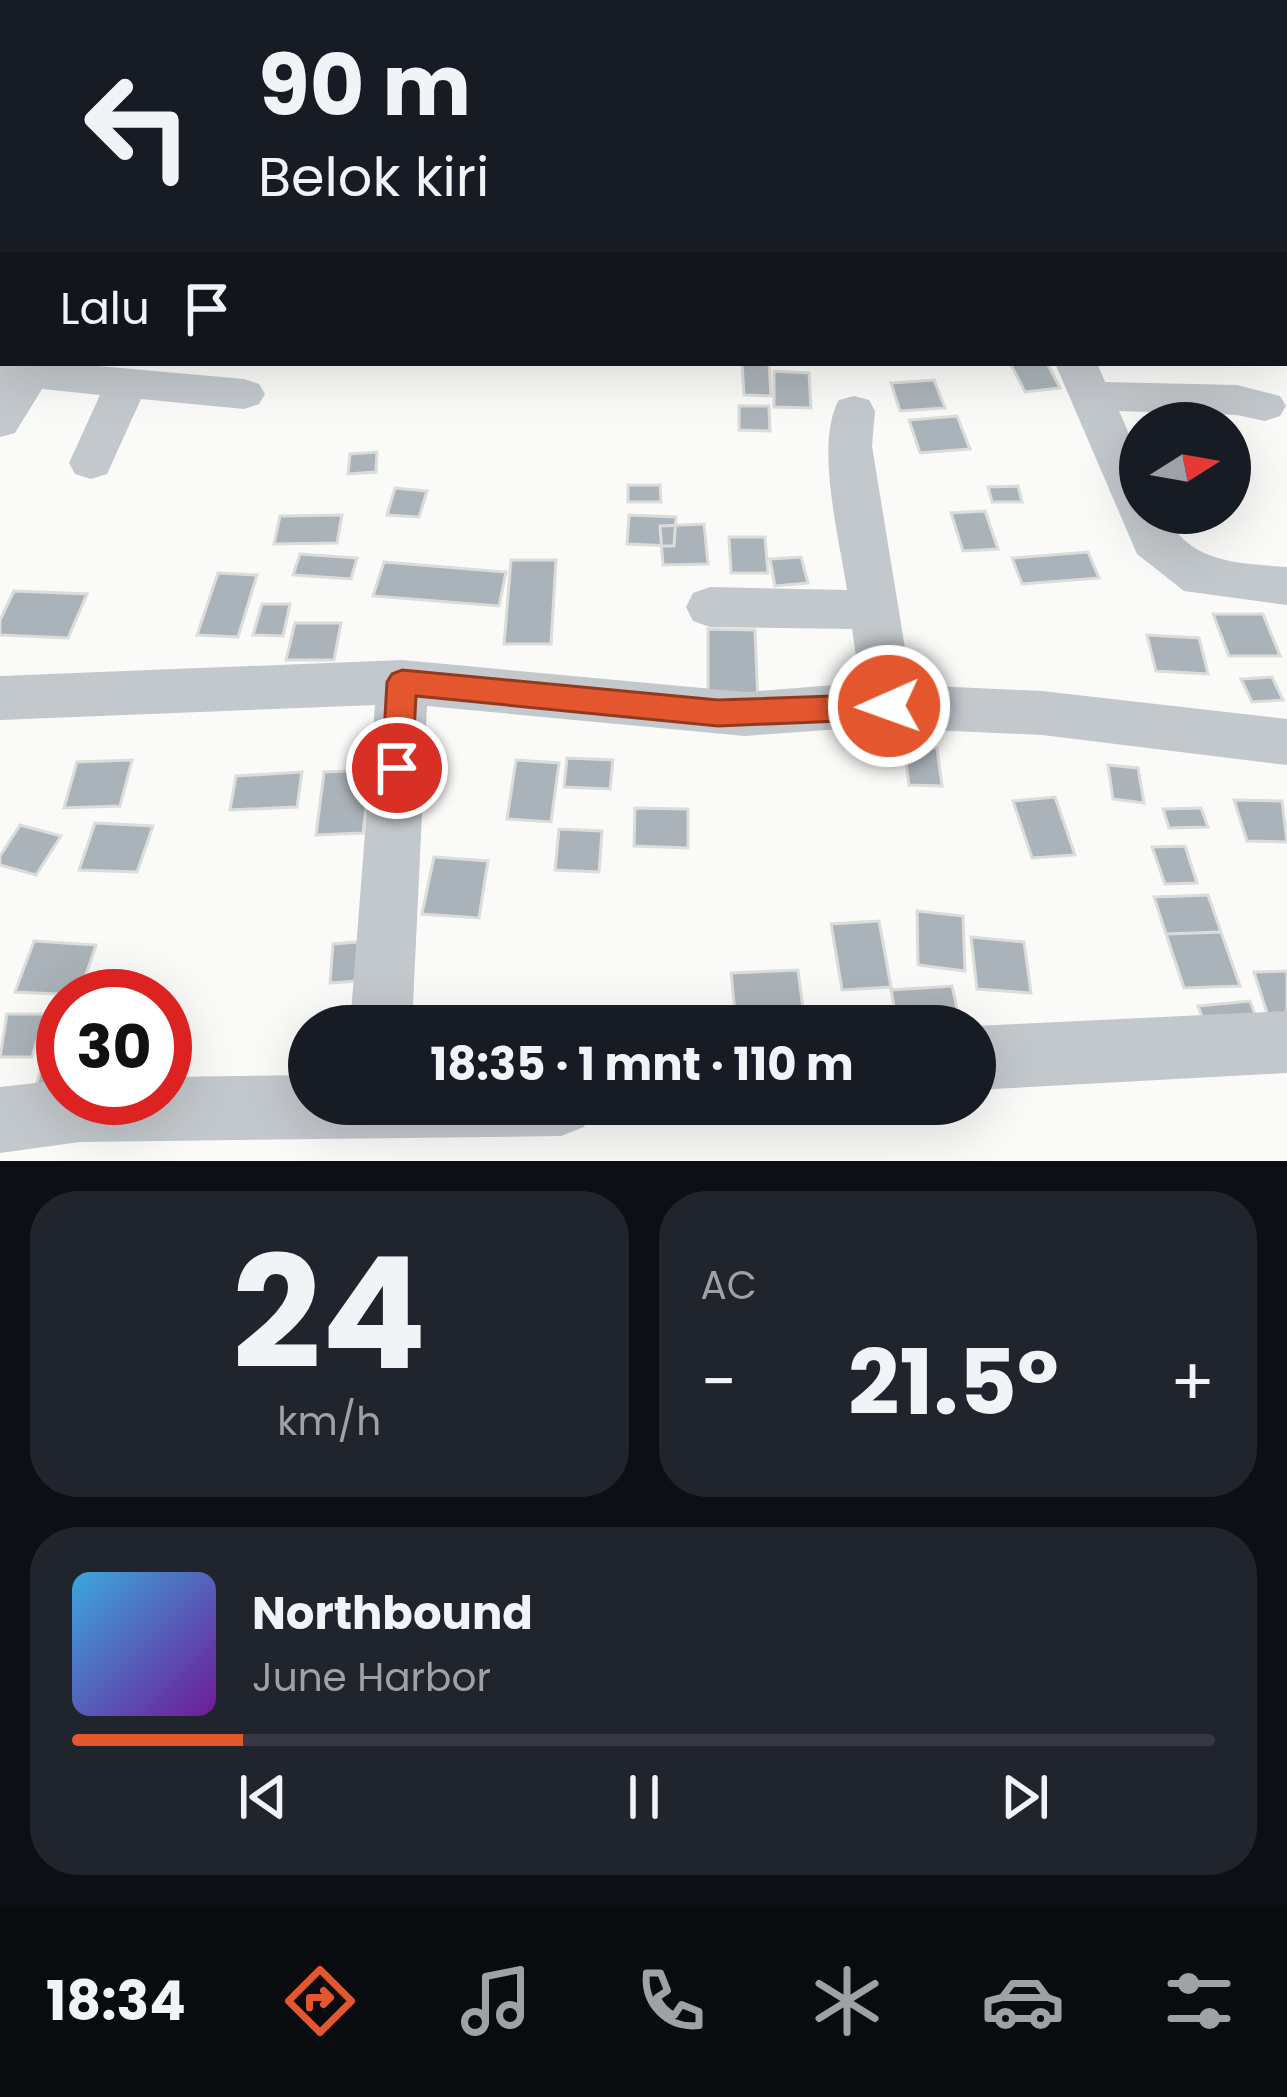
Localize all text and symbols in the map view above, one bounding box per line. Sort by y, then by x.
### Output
text: 90 m [258,27,471,144]
icon: left [60,48,216,204]
text: Belok kiri [258,139,489,215]
icon: arrive [174,276,240,342]
text: Lalu [60,277,150,340]
north arrow [1119,402,1251,534]
map controls [1119,402,1251,534]
position arrow [826,643,952,769]
pin [346,717,448,819]
icon: arrive [364,735,430,801]
speed limit sign: 30 [36,969,192,1125]
text: 18:35 · 1 mnt · 110 m [430,1033,854,1096]
text: 24 [232,1204,427,1423]
text: AC [701,1258,757,1313]
text: 21.5° [848,1319,1059,1446]
text: − [701,1336,737,1428]
text: + [1170,1336,1215,1428]
text: km/h [277,1394,381,1449]
text: Northbound [252,1582,533,1645]
text: June Harbor [252,1650,491,1705]
icon: previous [230,1764,296,1830]
icon: pause [611,1764,677,1830]
icon: next [992,1764,1058,1830]
icon: directions [278,1959,362,2043]
icon: music [454,1959,538,2043]
icon: phone [629,1959,713,2043]
icon: climate [805,1959,889,2043]
icon: car [981,1959,1065,2043]
icon: filters [1157,1959,1241,2043]
text: 18:34 [46,1963,186,2039]

